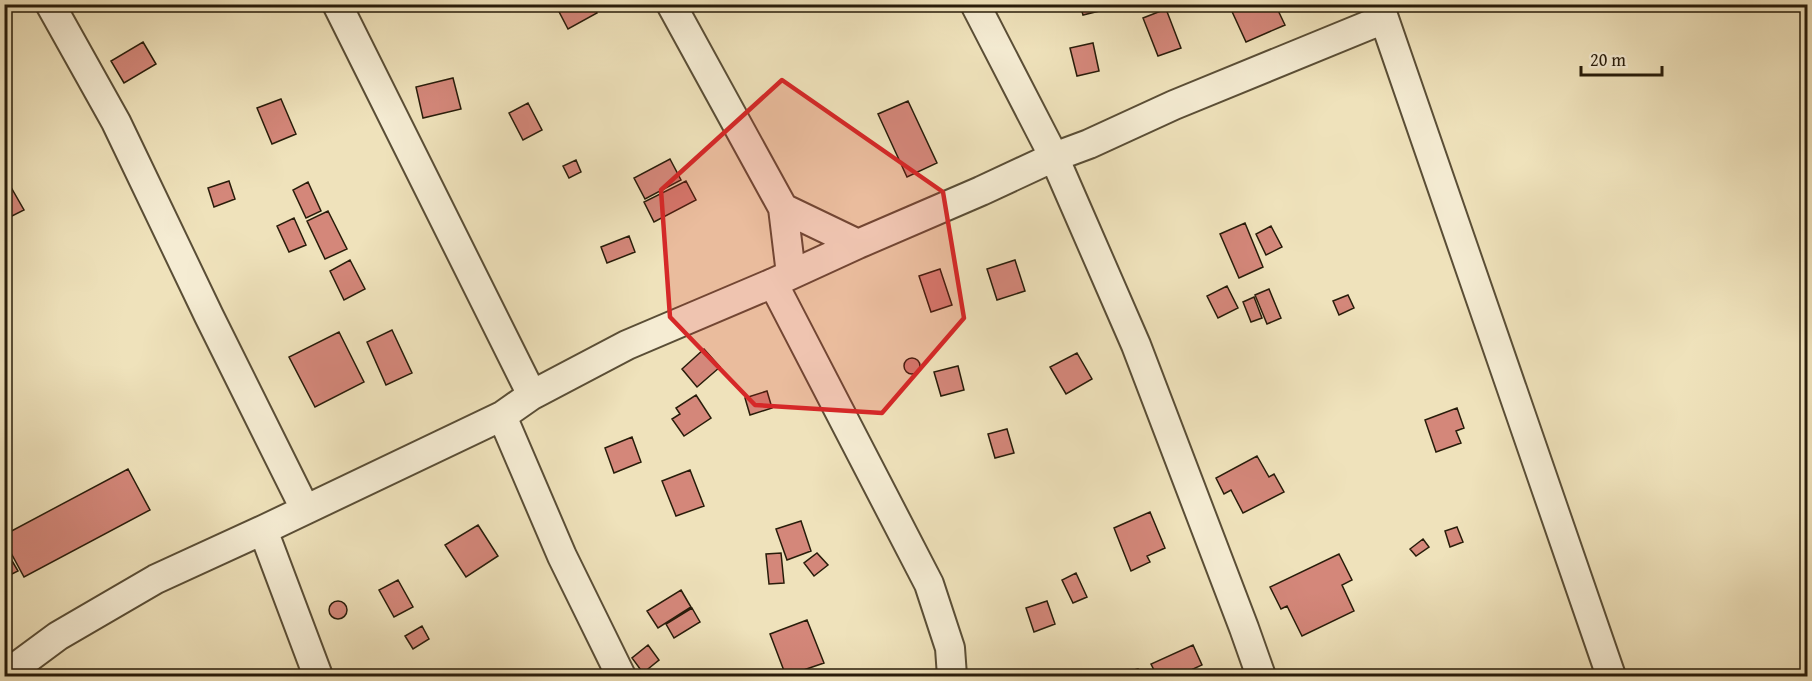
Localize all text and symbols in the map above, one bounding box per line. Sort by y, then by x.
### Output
scale bar [1581,39,1662,77]
text: 20 m [1590,46,1626,73]

